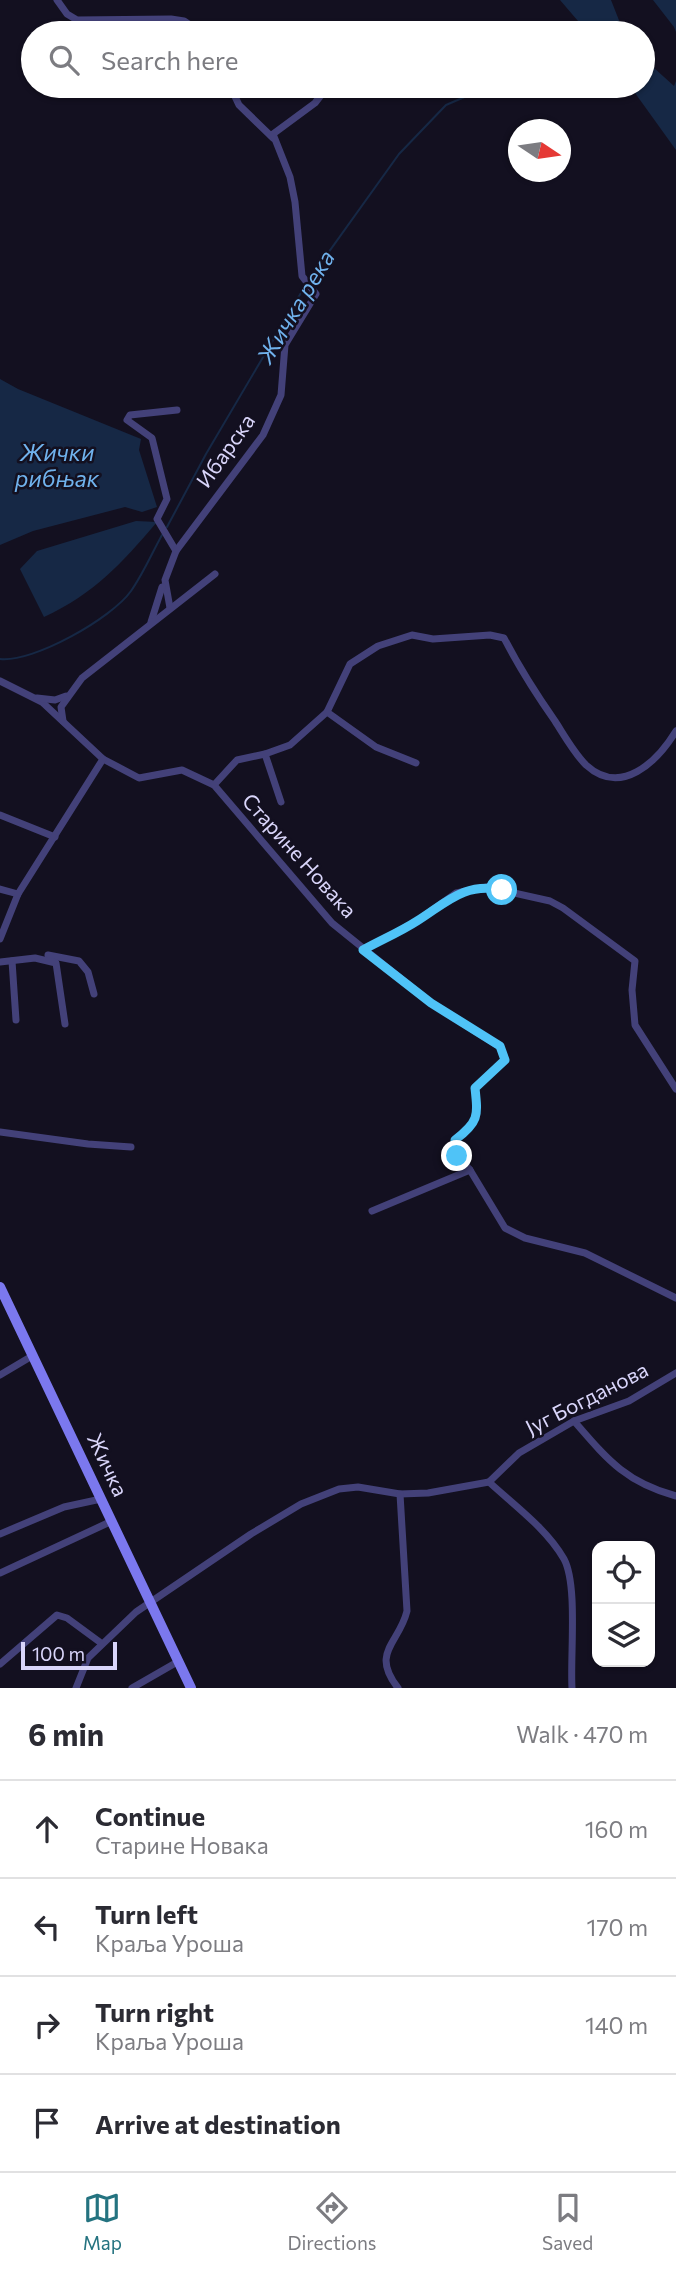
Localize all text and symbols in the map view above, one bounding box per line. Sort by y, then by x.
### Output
search box [21,21,655,98]
icon: search [45,41,83,79]
text: Search here [101,44,239,75]
north arrow [508,119,571,182]
water label: Жичка река [250,245,340,369]
street label: Ибарска [190,408,259,492]
water label: Жички рибњак [14,438,100,492]
street label: Старине Новака [238,788,362,922]
route start [486,874,517,905]
route end [441,1140,472,1171]
street label: Југ Богданова [521,1356,652,1439]
street label: Жичка [83,1429,134,1500]
map controls [592,1541,655,1667]
button: locate [592,1541,655,1604]
button: layers [592,1604,655,1667]
scale bar [21,1639,117,1671]
text: 100 m [32,1642,85,1665]
text: 6 min [28,1715,104,1752]
text: Walk · 470 m [516,1720,648,1748]
text: Continue [95,1800,205,1831]
icon: ahead [28,1810,66,1848]
text: 160 m [585,1815,648,1843]
text: Старине Новака [95,1831,269,1859]
text: Turn left [95,1898,198,1929]
icon: left [28,1908,66,1946]
text: 170 m [587,1913,648,1941]
text: Краља Уроша [95,1929,244,1957]
text: Turn right [95,1996,214,2027]
icon: right [28,2006,66,2044]
text: 140 m [585,2011,648,2039]
text: Краља Уроша [95,2027,244,2055]
icon: arrive [28,2104,66,2142]
text: Arrive at destination [95,2108,341,2139]
tab: Map [83,2189,122,2254]
tab: Directions [287,2189,377,2254]
tab: Saved [542,2189,593,2254]

